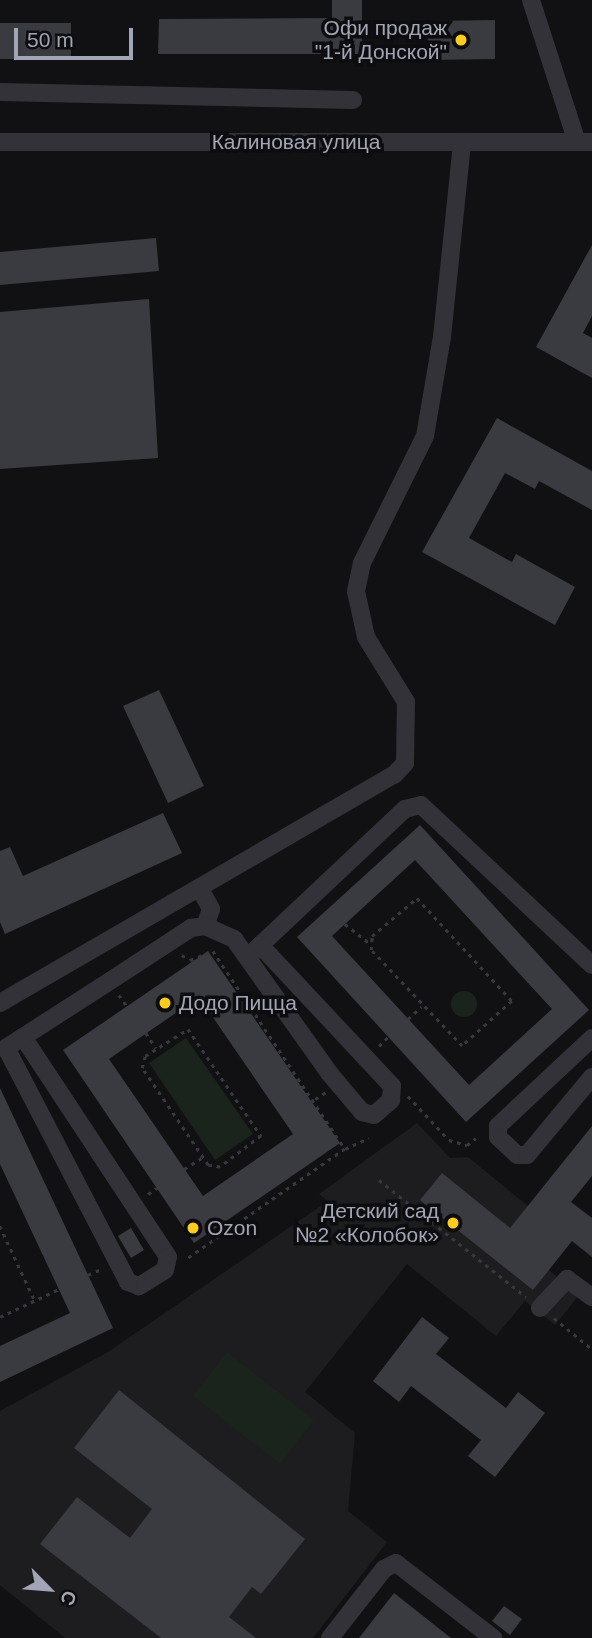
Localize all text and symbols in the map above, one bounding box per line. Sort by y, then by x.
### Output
scale bar [18,14,136,58]
place label: Офи продаж "1-й Донской" [315,15,447,65]
text: 50 m [27,28,74,51]
marker: Офи продаж "1-й Донской" [453,32,469,48]
street label: Калиновая улица [212,129,380,155]
place label: Додо Пицца [179,990,297,1016]
marker: Додо Пицца [157,995,173,1011]
place label: Детский сад №2 «Колобок» [295,1198,439,1248]
place label: Ozon [207,1215,257,1241]
marker: Детский сад №2 «Колобок» [445,1215,461,1231]
marker: Ozon [185,1220,201,1236]
north arrow [14,1554,84,1624]
text: С [56,1587,81,1609]

